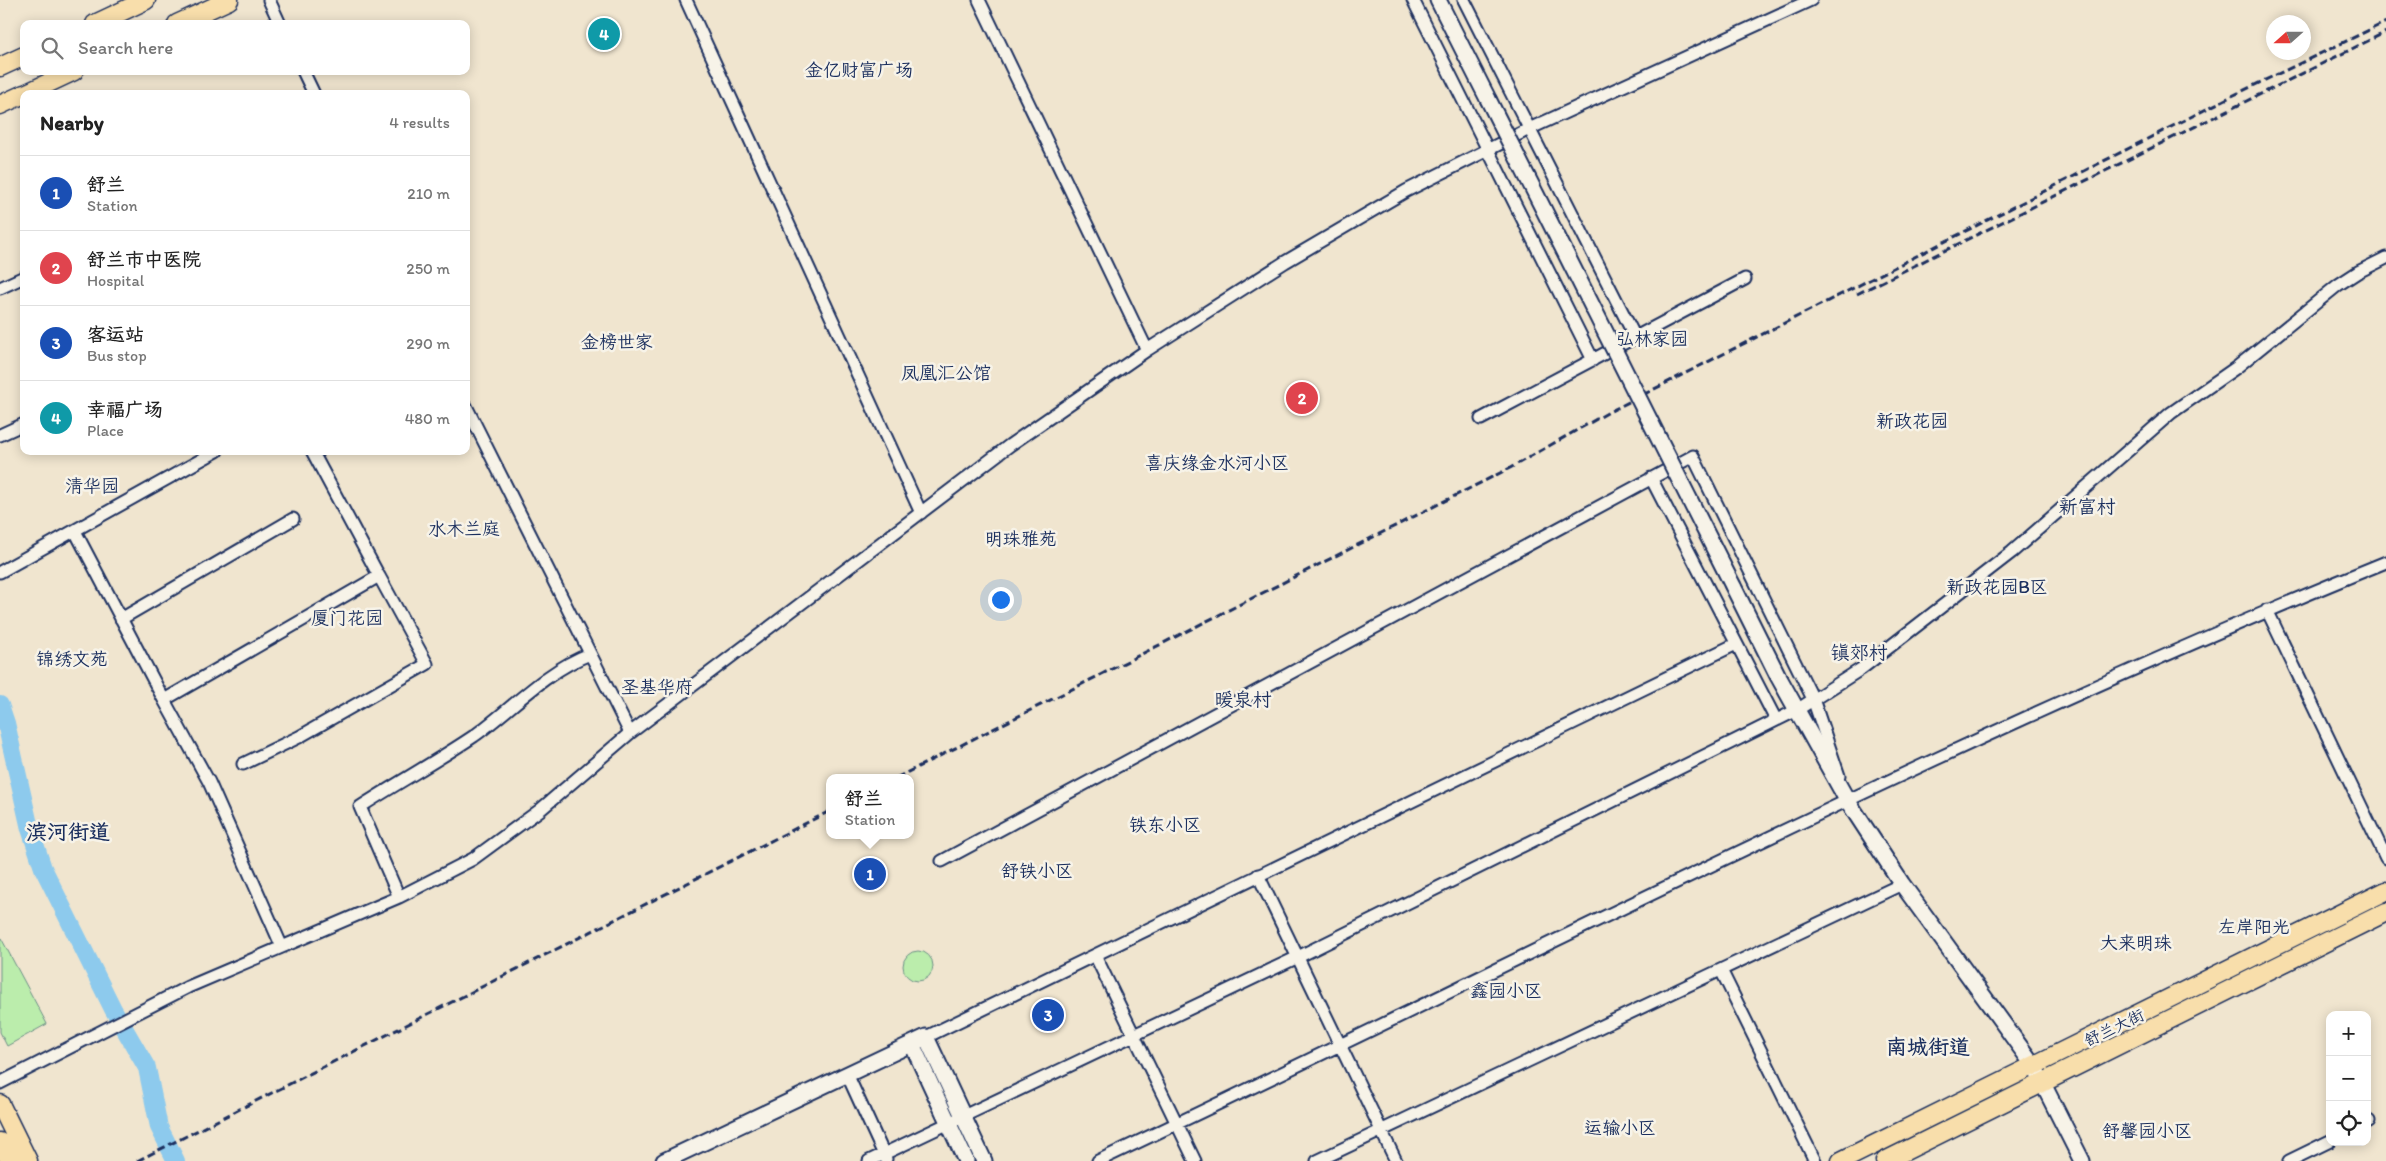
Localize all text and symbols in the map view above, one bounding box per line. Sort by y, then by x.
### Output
pin: 4 [588,15,620,53]
north arrow [2266,15,2311,60]
search box [20,20,470,75]
icon: search [38,34,66,62]
text: Search here [78,36,173,59]
district label: 金亿财富广场 [805,59,913,81]
text: Nearby [40,110,104,135]
text: 4 results [389,113,450,132]
text: 舒兰 [87,173,125,196]
text: 1 [52,184,60,203]
text: 210 m [407,184,450,203]
text: Station [87,196,138,215]
text: 舒兰市中医院 [87,248,201,271]
text: 2 [52,259,60,278]
text: 250 m [406,259,450,278]
text: Hospital [87,271,144,290]
text: 客运站 [87,323,144,346]
district label: 弘林家园 [1616,328,1688,350]
district label: 金榜世家 [581,331,653,353]
text: 3 [52,334,60,353]
text: 290 m [406,334,450,353]
text: Bus stop [87,346,147,365]
district label: 凤凰汇公馆 [901,362,991,384]
pin: 2 [1286,379,1318,417]
text: 幸福广场 [87,398,163,421]
text: 4 [51,409,61,428]
text: 480 m [405,409,450,428]
district label: 新政花园 [1876,410,1948,432]
text: Place [87,421,124,440]
district label: 喜庆缘金水河小区 [1145,452,1289,474]
district label: 清华园 [65,475,119,497]
district label: 新富村 [2058,495,2116,518]
district label: 水木兰庭 [428,518,500,540]
district label: 明珠雅苑 [985,528,1057,550]
district label: 新政花园B区 [1946,576,2048,598]
your location [988,587,1014,613]
district label: 厦门花园 [311,607,383,629]
district label: 镇郊村 [1830,641,1888,664]
district label: 锦绣文苑 [36,648,108,670]
district label: 圣基华府 [621,676,693,698]
district label: 暖泉村 [1214,688,1272,711]
popup [826,774,914,839]
text: 舒兰 [845,787,883,810]
text: Station [845,810,895,829]
district label: 铁东小区 [1129,814,1201,836]
district label: 滨河街道 [26,819,110,844]
pin: 1 [854,855,886,893]
district label: 舒铁小区 [1001,860,1073,882]
district label: 左岸阳光 [2218,916,2290,938]
district label: 大来明珠 [2100,932,2172,954]
district label: 鑫园小区 [1470,980,1542,1002]
pin: 3 [1032,996,1064,1034]
street label: 舒兰大街 [2081,1005,2147,1050]
map controls [2326,1011,2371,1146]
button: + [2326,1011,2371,1056]
district label: 南城街道 [1886,1034,1970,1059]
button: − [2326,1056,2371,1101]
button: locate [2326,1101,2371,1146]
district label: 运输小区 [1584,1117,1656,1139]
district label: 舒馨园小区 [2102,1120,2192,1142]

